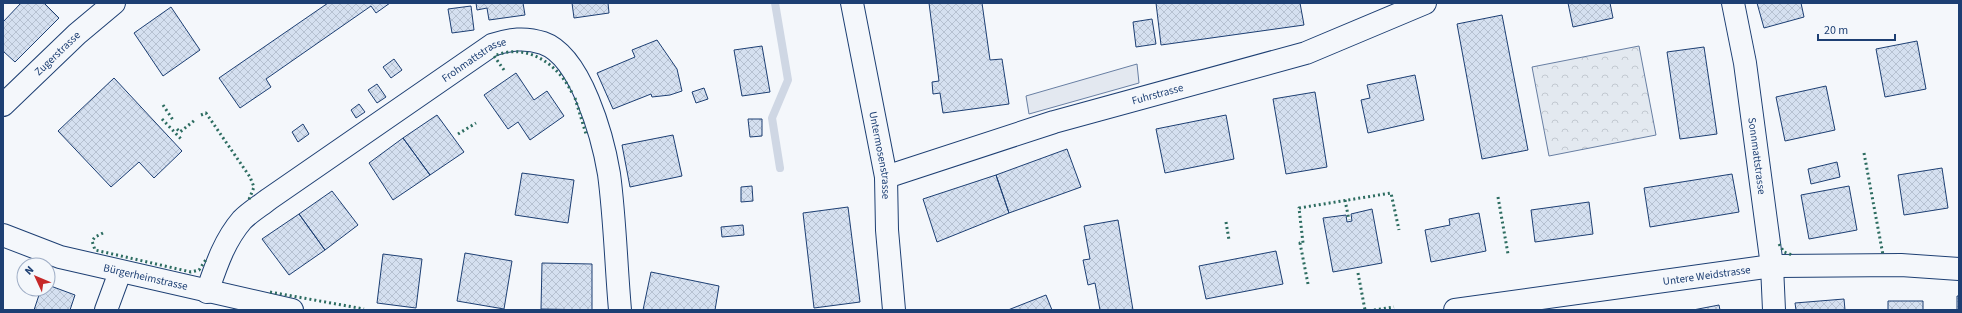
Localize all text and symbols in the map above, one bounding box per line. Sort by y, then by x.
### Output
scale bar [1818,16,1895,42]
text: 20 m [1824,22,1848,39]
street label: Zugerstrasse [31,27,84,79]
street label: Frohmattstrasse [438,34,508,85]
street label: Fuhrstrasse [1130,79,1185,108]
street label: Untermosenstrasse [866,110,894,200]
street label: Sonnmattstrasse [1745,117,1770,196]
north arrow [16,257,56,297]
street label: Bürgerheimstrasse [102,260,190,294]
street label: Untere Weidstrasse [1662,261,1752,289]
text: N [21,263,37,278]

